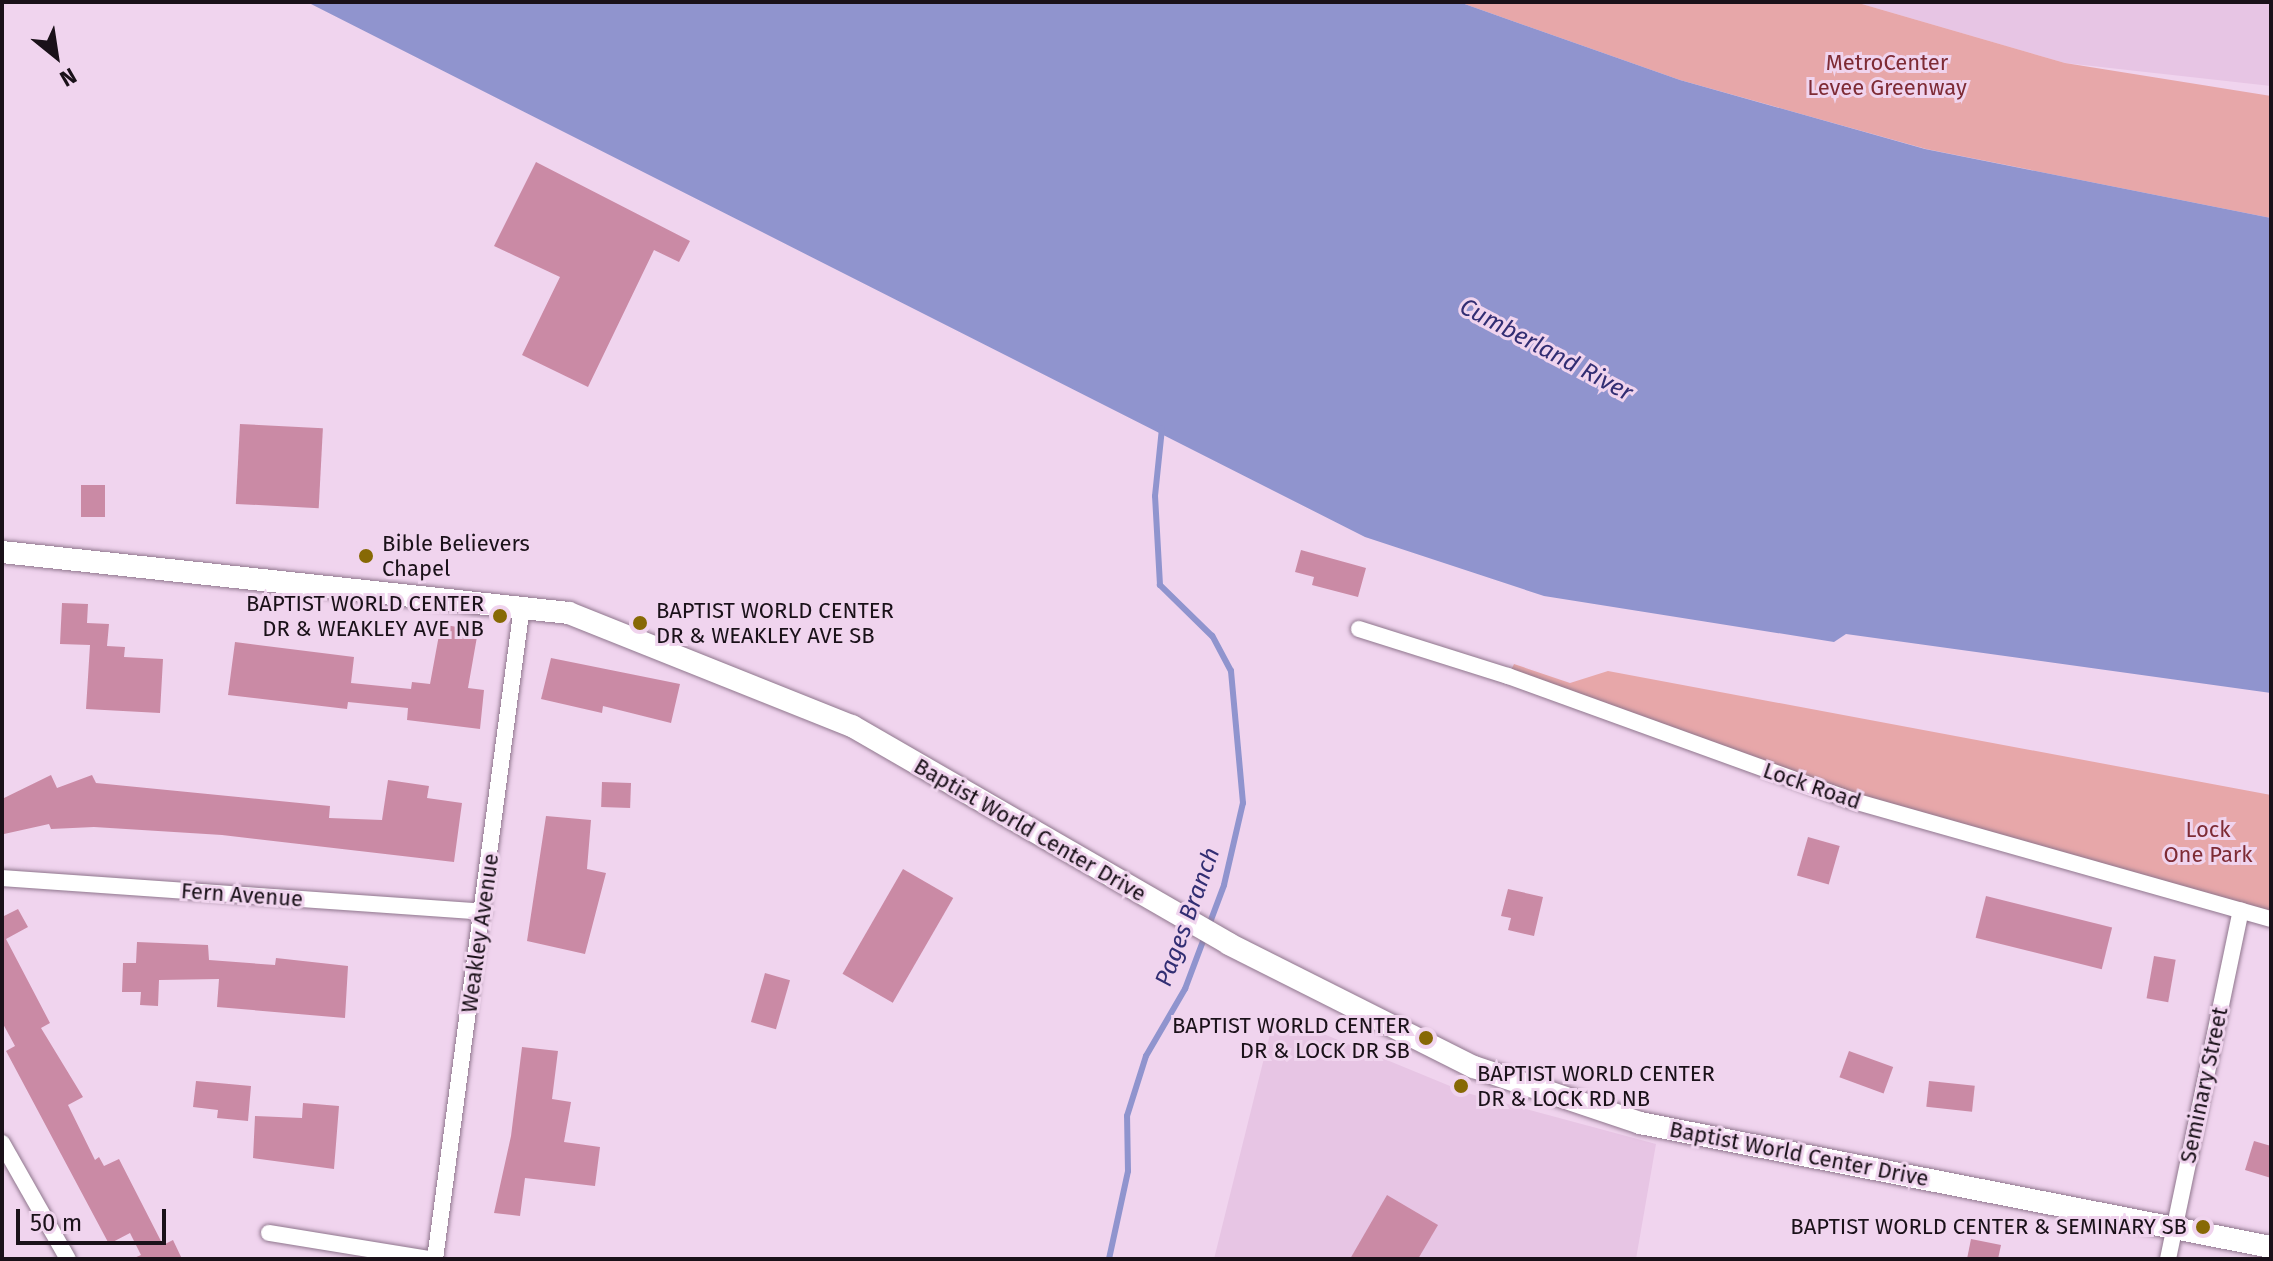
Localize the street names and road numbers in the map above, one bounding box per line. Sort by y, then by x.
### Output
street label: Baptist World Center Drive [909,753,1151,907]
street label: Lock Road [1760,757,1864,815]
street label: Weakley Avenue [456,852,504,1014]
street label: Fern Avenue [180,878,304,912]
street label: Seminary Street [2175,1005,2233,1165]
street label: Baptist World Center Drive [1667,1116,1931,1192]

